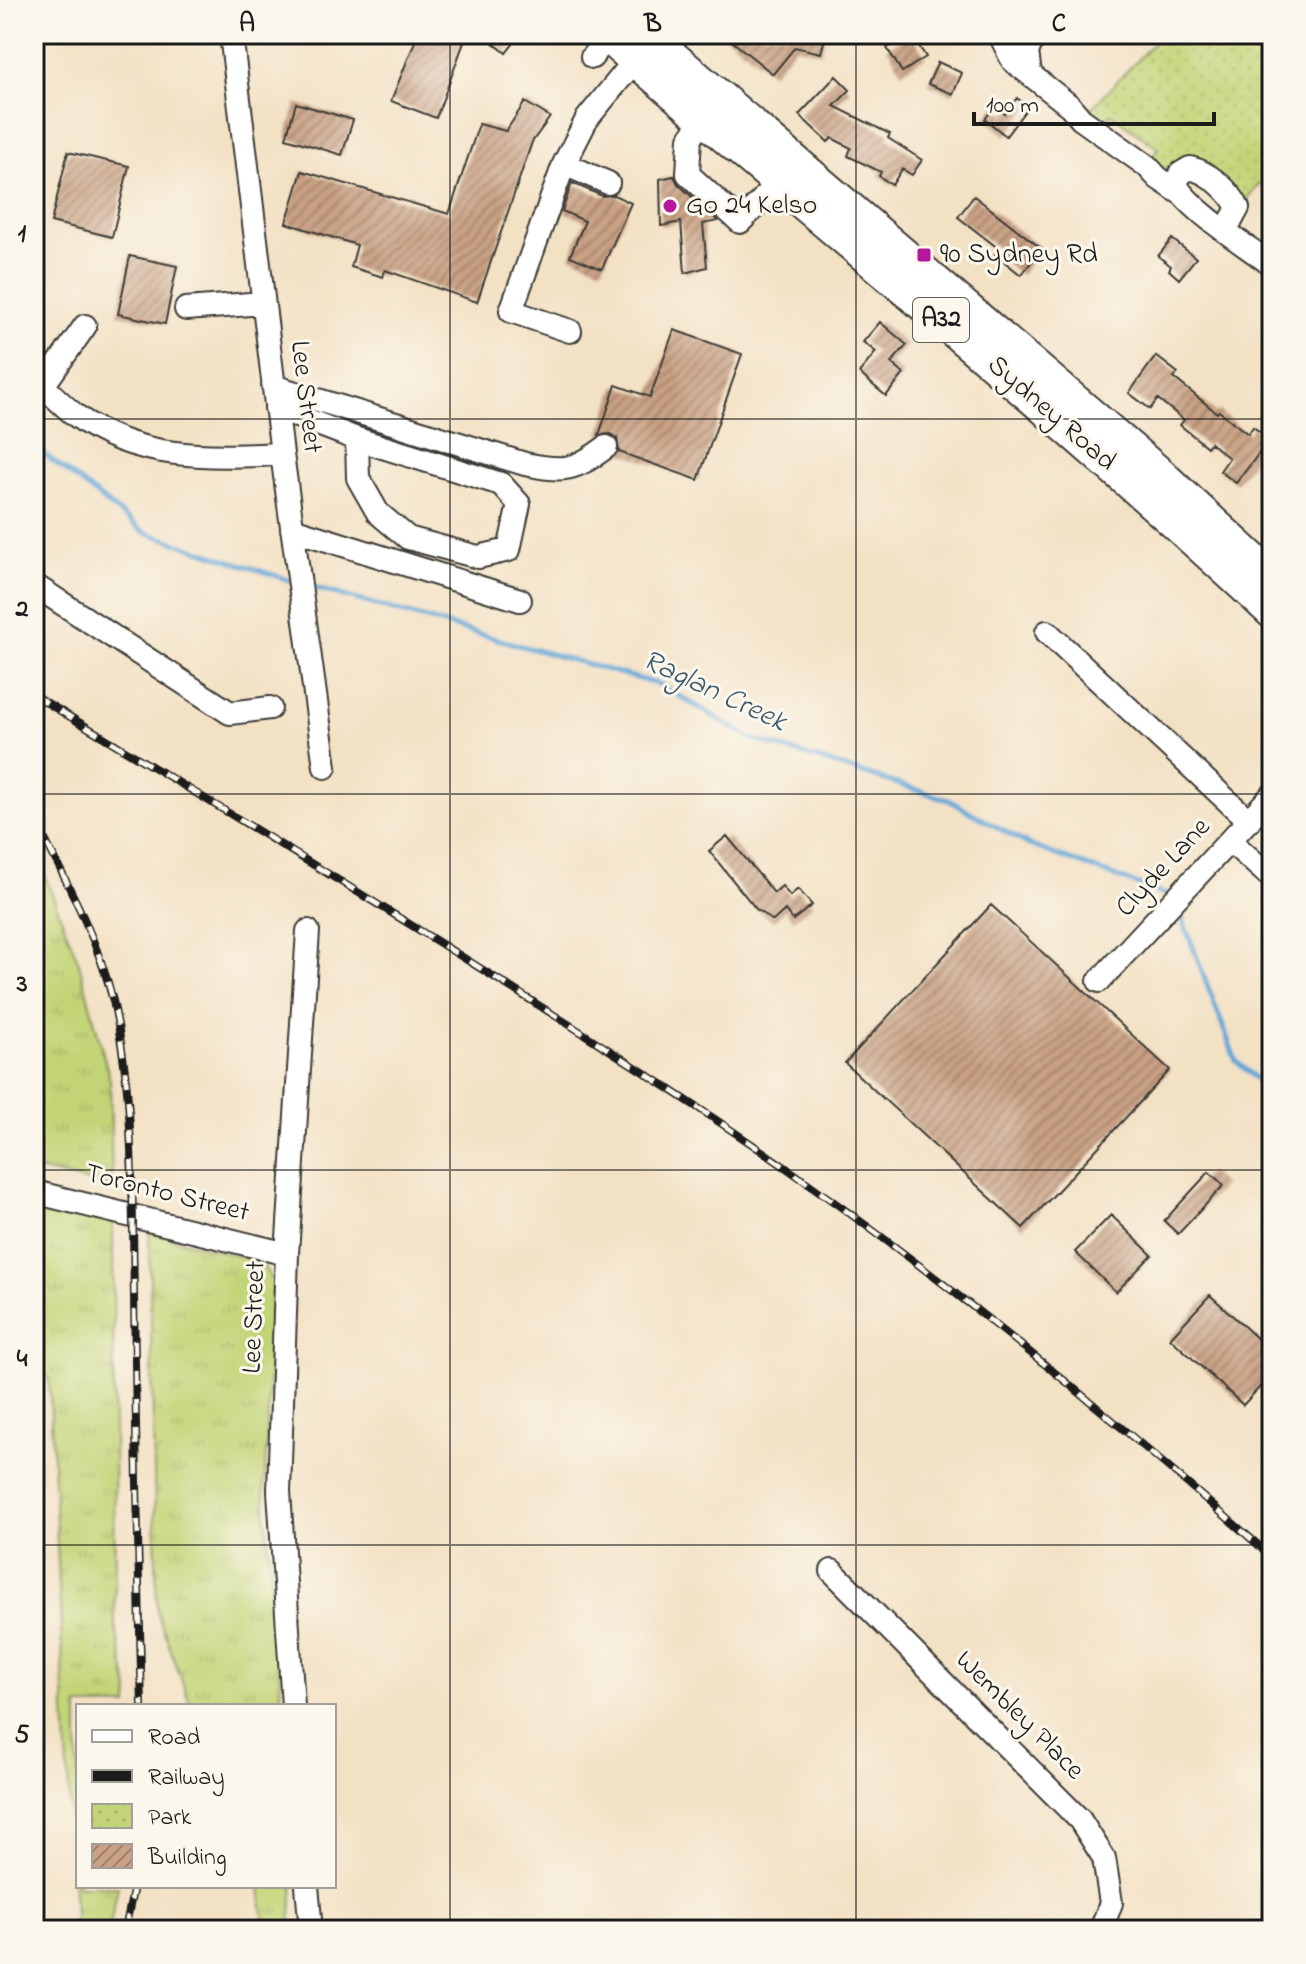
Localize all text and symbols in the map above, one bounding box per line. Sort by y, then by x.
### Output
text: A [239,6,255,44]
text: B [643,6,662,44]
text: C [1052,6,1066,44]
scale bar [974,76,1214,126]
text: 100 m [986,89,1039,124]
place label: Go 24 Kelso [686,186,817,227]
marker: Go 24 Kelso [661,197,679,215]
text: 1 [18,216,27,254]
place label: 90 Sydney Rd [940,235,1098,276]
marker: 90 Sydney Rd [915,246,933,264]
road number: A32 [913,298,969,342]
street label: Lee Street [278,338,332,456]
street label: Sydney Road [977,346,1125,482]
text: 2 [15,591,29,629]
water label: Raglan Creek [635,639,795,745]
street label: Clyde Lane [1107,808,1221,927]
text: 3 [16,966,28,1004]
street label: Toronto Street [81,1154,253,1234]
street label: Lee Street [233,1260,277,1374]
text: 4 [17,1341,28,1379]
street label: Wembley Place [945,1642,1094,1791]
legend [76,1704,336,1888]
text: 5 [15,1717,30,1755]
text: Road [148,1721,201,1756]
text: Railway [148,1761,225,1797]
text: Park [148,1801,192,1836]
text: Building [147,1841,227,1876]

